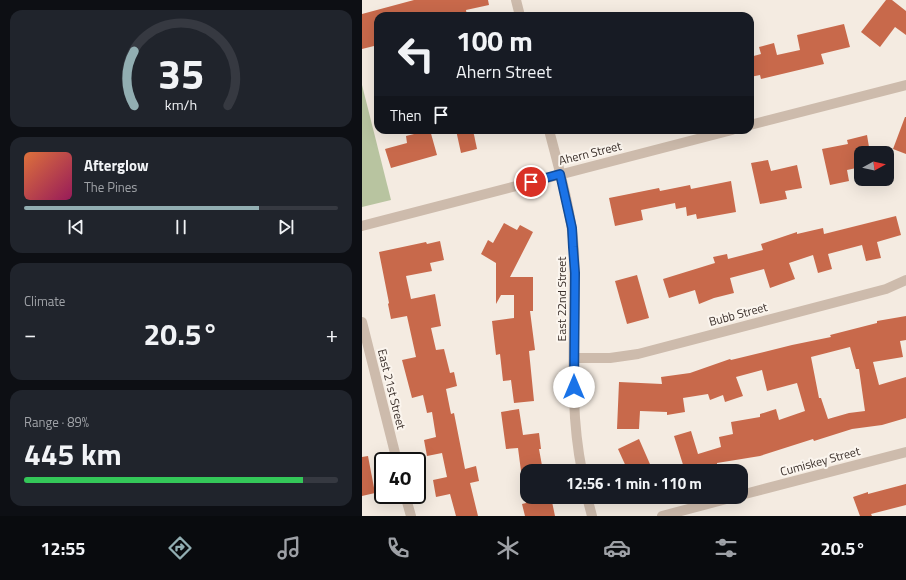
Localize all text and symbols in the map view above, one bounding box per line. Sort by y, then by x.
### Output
text: 100 m [456,19,533,62]
icon: left [390,28,442,80]
text: 35 [158,42,204,105]
text: Ahern Street [456,58,552,85]
text: km/h [165,94,197,116]
text: Then [390,104,422,127]
icon: arrive [430,104,452,126]
street label: Ahern Street [557,136,624,170]
north arrow [854,146,894,186]
map controls [854,146,894,186]
text: Afterglow [84,154,149,177]
pin [514,165,548,199]
icon: arrive [520,171,542,193]
text: The Pines [84,177,137,197]
icon: previous [65,216,87,238]
icon: pause [170,216,192,238]
icon: next [275,216,297,238]
street label: East 22nd Street [552,256,571,341]
text: Climate [24,291,65,311]
street label: Bubb Street [707,297,770,331]
text: 20.5° [144,311,218,357]
text: − [24,317,36,351]
text: + [326,317,338,351]
street label: East 21st Street [373,347,411,432]
position arrow [553,366,595,408]
text: Range · 89% [24,412,89,432]
text: 445 km [24,431,122,477]
street label: Cumiskey Street [778,441,863,481]
speed limit sign: 40 [374,452,426,504]
text: 12:56 · 1 min · 110 m [566,472,702,495]
icon: directions [166,534,194,562]
icon: music [275,534,303,562]
icon: phone [384,534,412,562]
icon: climate [494,534,522,562]
icon: car [603,534,631,562]
icon: filters [712,534,740,562]
text: 12:55 [41,535,85,562]
text: 20.5° [821,535,865,562]

